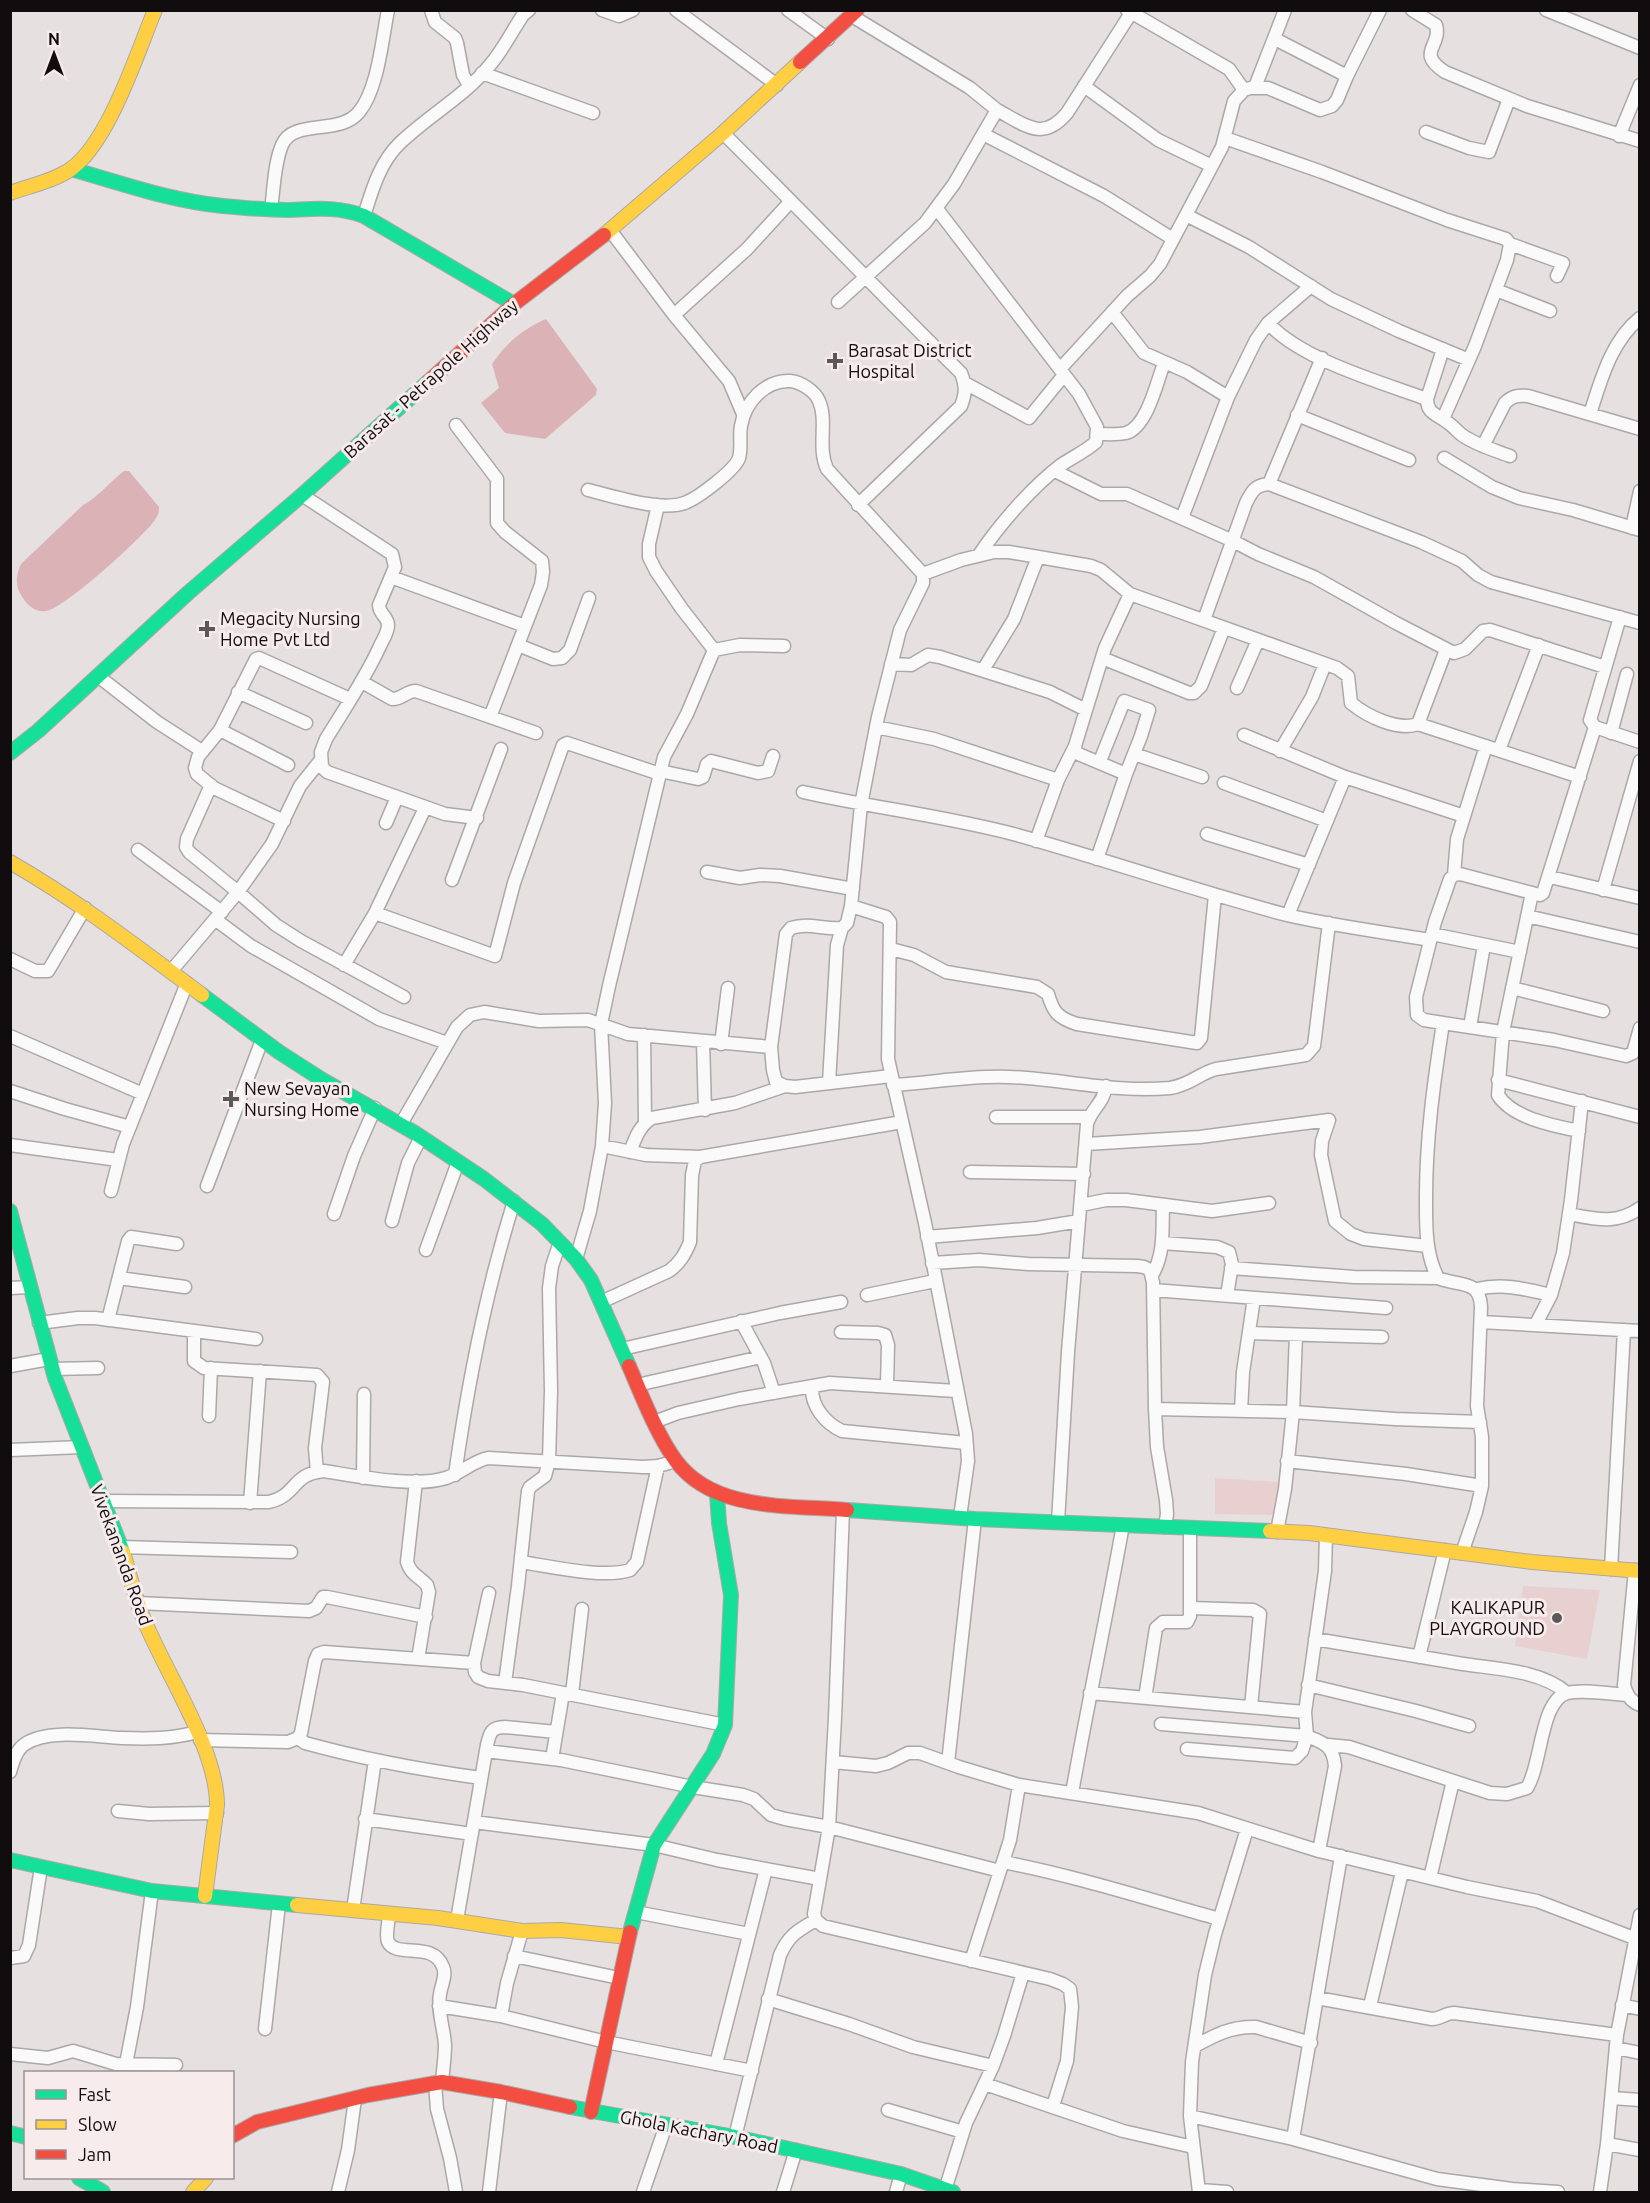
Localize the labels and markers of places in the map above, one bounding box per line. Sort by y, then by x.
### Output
place label: Barasat District Hospital [848,340,972,381]
marker: Barasat District Hospital [826,352,844,370]
place label: Megacity Nursing Home Pvt Ltd [220,608,361,649]
marker: Megacity Nursing Home Pvt Ltd [198,620,216,638]
place label: New Sevayan Nursing Home [244,1078,359,1119]
marker: New Sevayan Nursing Home [222,1090,240,1108]
place label: KALIKAPUR PLAYGROUND [1429,1597,1545,1638]
marker: KALIKAPUR PLAYGROUND [1550,1611,1564,1625]

